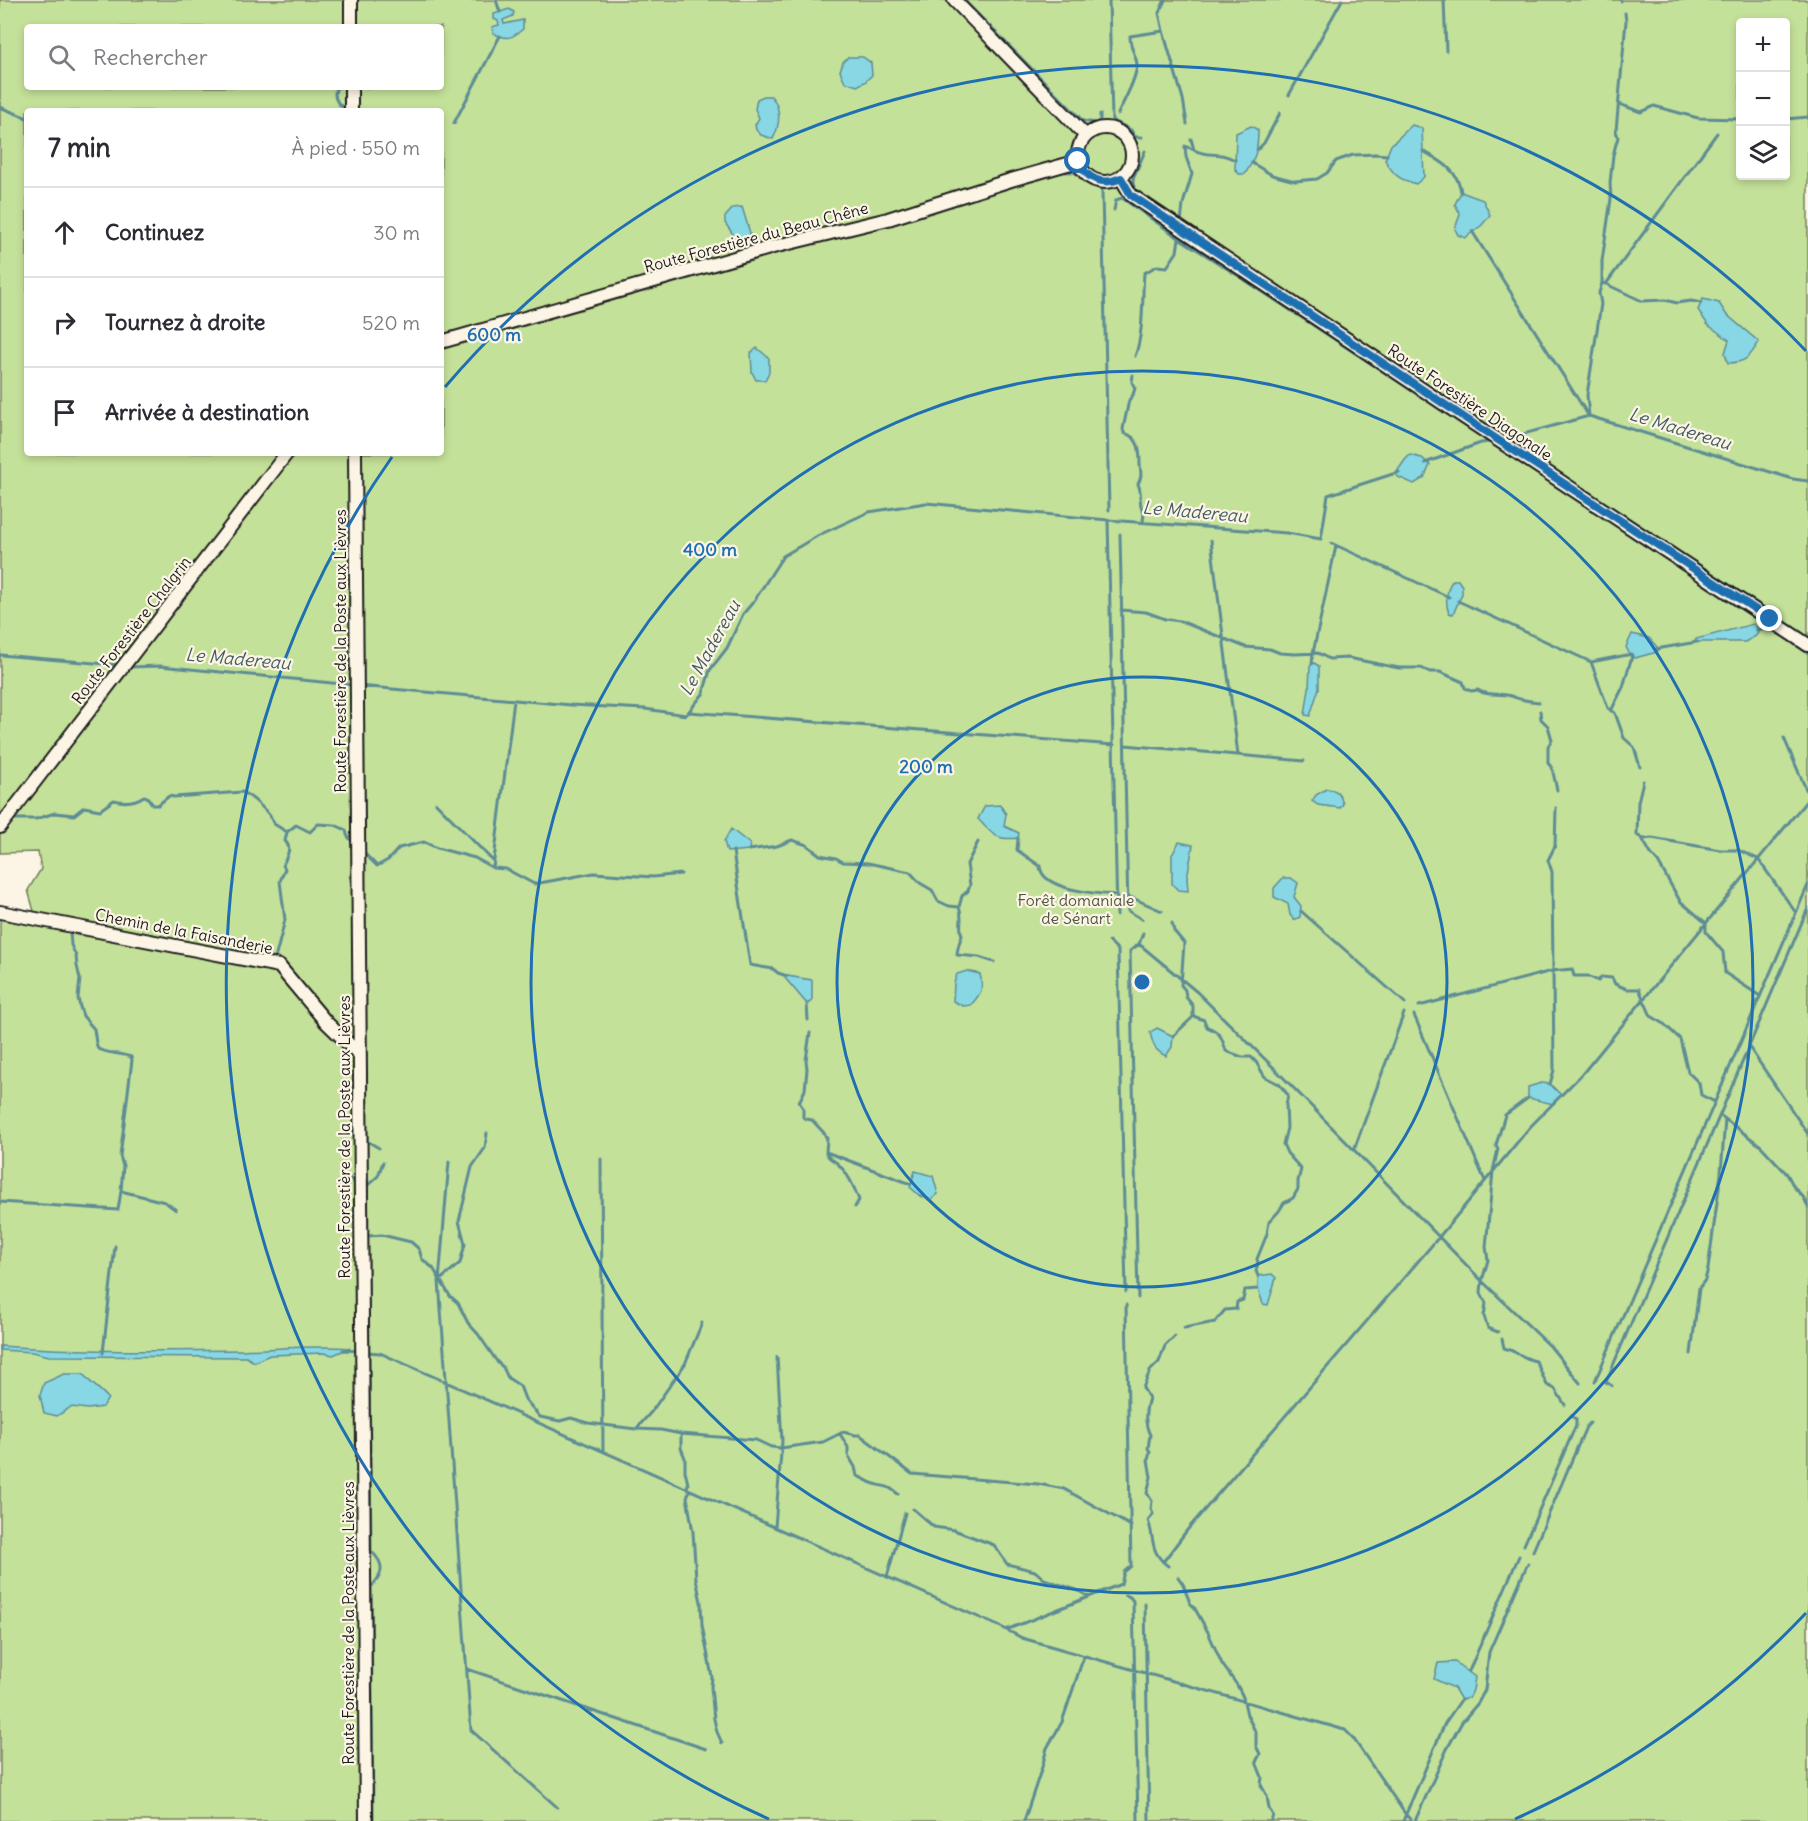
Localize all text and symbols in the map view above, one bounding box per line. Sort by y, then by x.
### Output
map controls [1736,18,1790,180]
button: + [1736,18,1790,72]
search box [24,24,444,90]
icon: search [45,41,78,74]
text: Rechercher [93,43,208,71]
button: − [1736,72,1790,126]
button: layers [1736,126,1790,180]
text: 7 min [48,131,111,164]
text: À pied · 550 m [292,135,420,160]
route start [1064,147,1090,173]
street label: Route Forestière du Beau Chêne [642,197,870,277]
icon: ahead [48,216,81,249]
text: Continuez [105,218,204,246]
text: 30 m [373,220,420,245]
icon: right [48,306,81,339]
text: Tournez à droite [105,308,265,336]
text: 520 m [362,310,420,335]
text: 600 m [467,323,521,346]
street label: Route Forestière Diagonale [1384,339,1556,465]
icon: arrive [48,396,81,429]
text: Arrivée à destination [105,398,309,426]
water label: Le Madereau [1626,402,1735,455]
water label: Le Madereau [1142,495,1250,528]
street label: Route Forestière de la Poste aux Lièvres [330,509,350,793]
text: 400 m [683,538,737,561]
street label: Route Forestière Chalgrin [67,552,195,708]
water label: Le Madereau [674,595,746,699]
route end [1756,605,1782,631]
water label: Le Madereau [185,642,293,675]
text: 200 m [899,755,953,778]
park label: Forêt domaniale de Sénart [1018,890,1134,928]
street label: Chemin de la Faisanderie [93,904,275,958]
centre of rings [1132,972,1152,992]
street label: Route Forestière de la Poste aux Lièvres [334,995,354,1279]
street label: Route Forestière de la Poste aux Lièvres [338,1481,358,1765]

